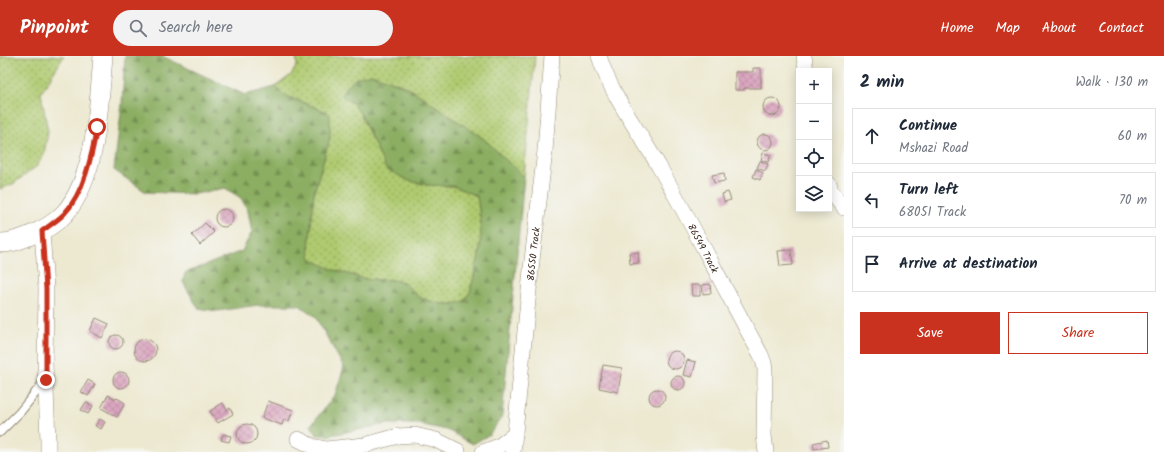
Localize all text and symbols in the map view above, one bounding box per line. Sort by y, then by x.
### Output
search box [113,10,393,46]
text: Pinpoint [20,13,89,43]
text: Search here [159,16,233,40]
icon: search [127,17,149,39]
text: Home [940,17,974,39]
text: Map [996,17,1020,39]
text: About [1042,17,1076,39]
text: Contact [1098,17,1144,39]
map controls [796,68,832,212]
button: + [796,68,832,104]
text: 2 min [860,69,904,96]
text: Walk · 130 m [1075,72,1148,93]
button: − [796,104,832,140]
text: Continue [899,114,957,138]
route start [88,118,106,136]
icon: ahead [861,125,883,147]
text: 60 m [1118,126,1147,147]
text: Mshazi Road [899,138,968,159]
button: locate [796,140,832,176]
button: layers [796,176,832,212]
text: Turn left [899,178,959,202]
icon: left [861,189,883,211]
text: 70 m [1119,190,1147,211]
text: 68051 Track [899,202,966,223]
street label: 86549 Track [683,221,723,276]
street label: 86550 Track [523,226,545,282]
text: Arrive at destination [899,252,1038,276]
icon: arrive [861,253,883,275]
button: Save [860,312,1000,354]
button: Share [1008,312,1148,354]
route end [37,371,55,389]

